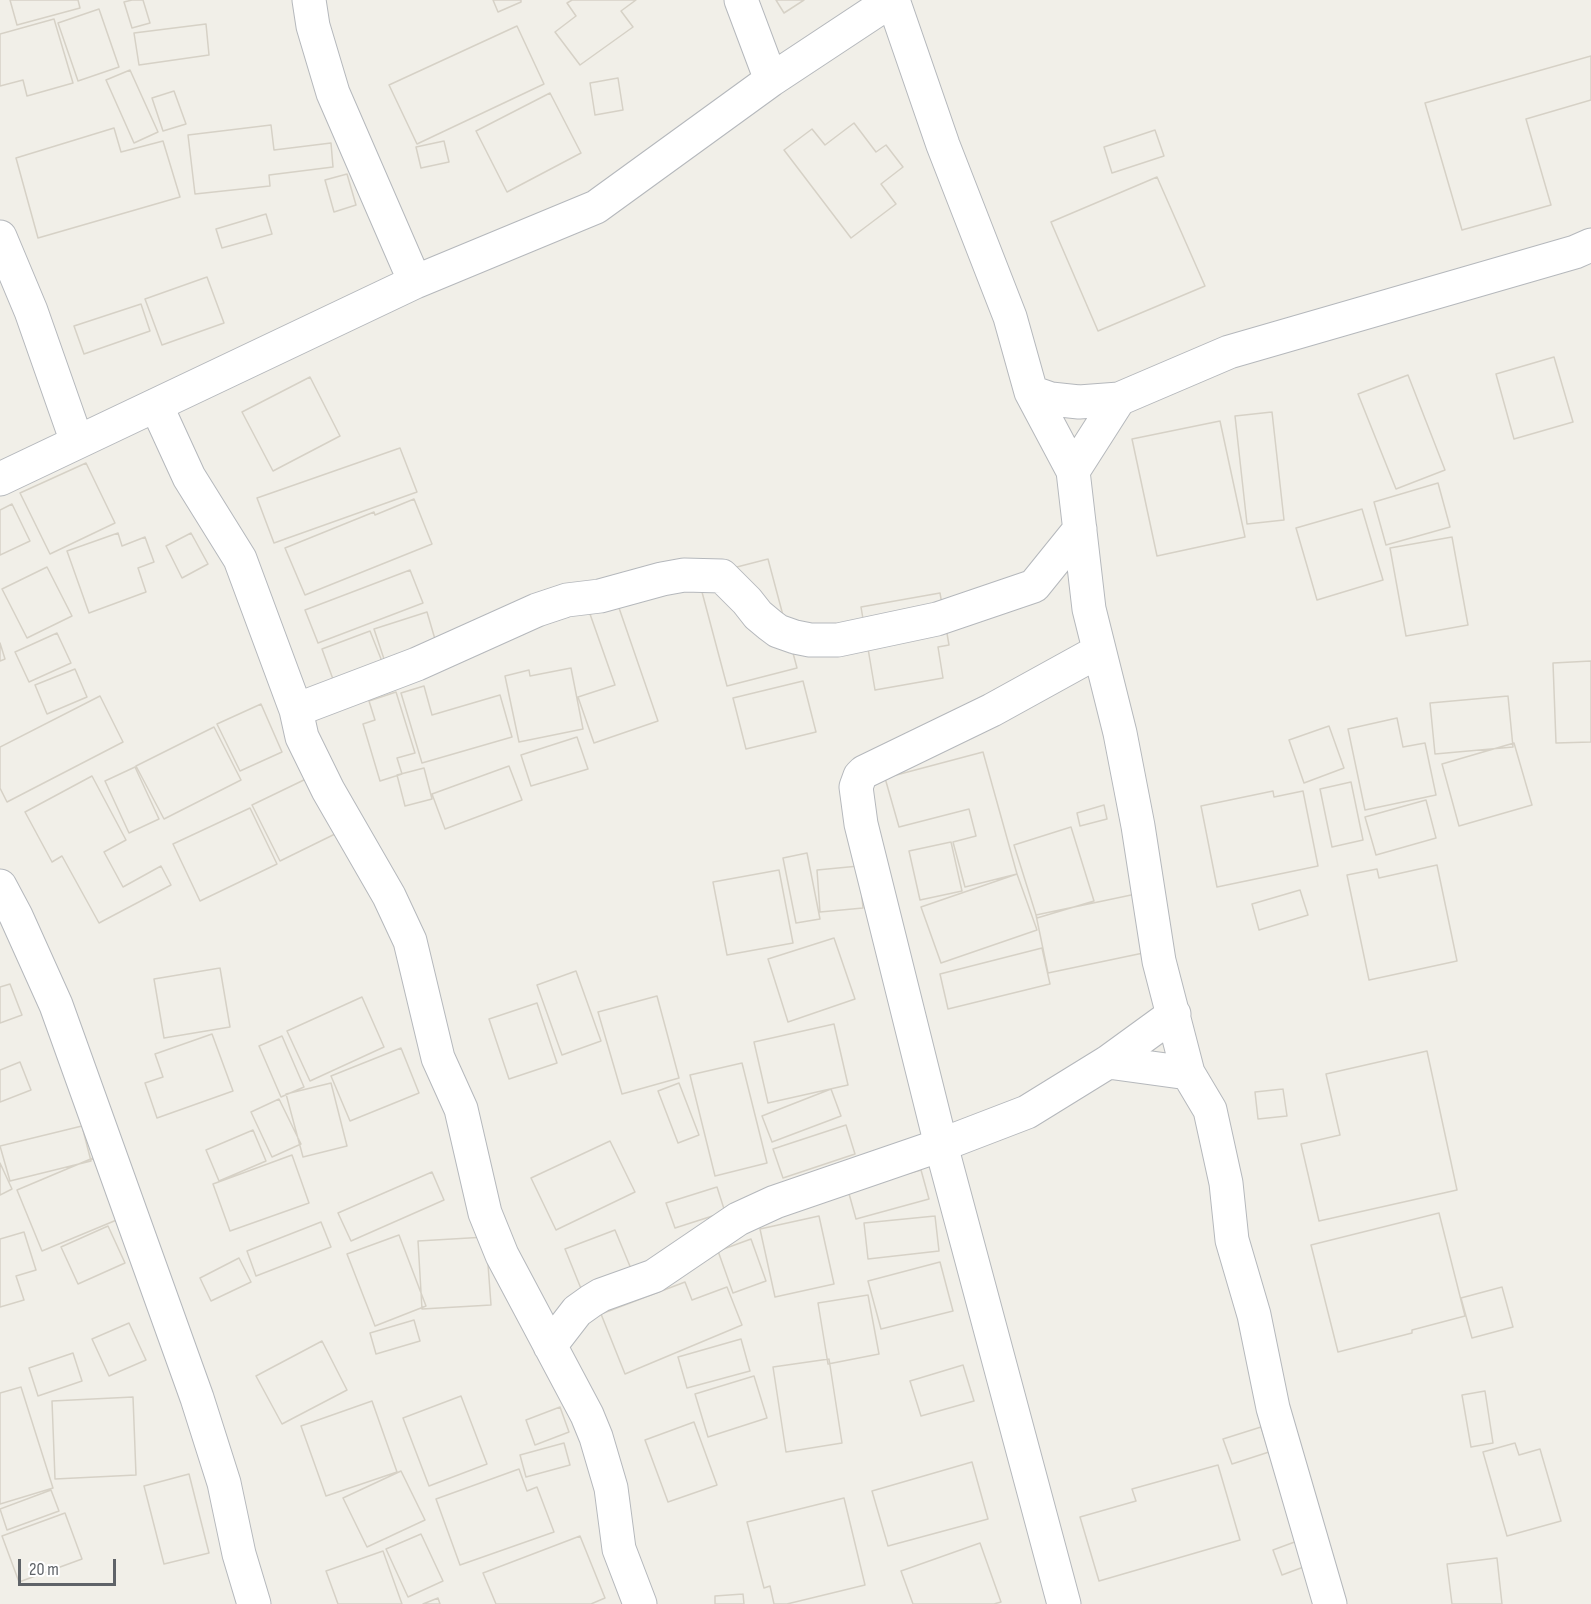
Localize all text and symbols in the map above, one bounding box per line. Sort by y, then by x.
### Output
scale bar [21,1547,118,1585]
text: 20 m [29,1559,59,1580]

